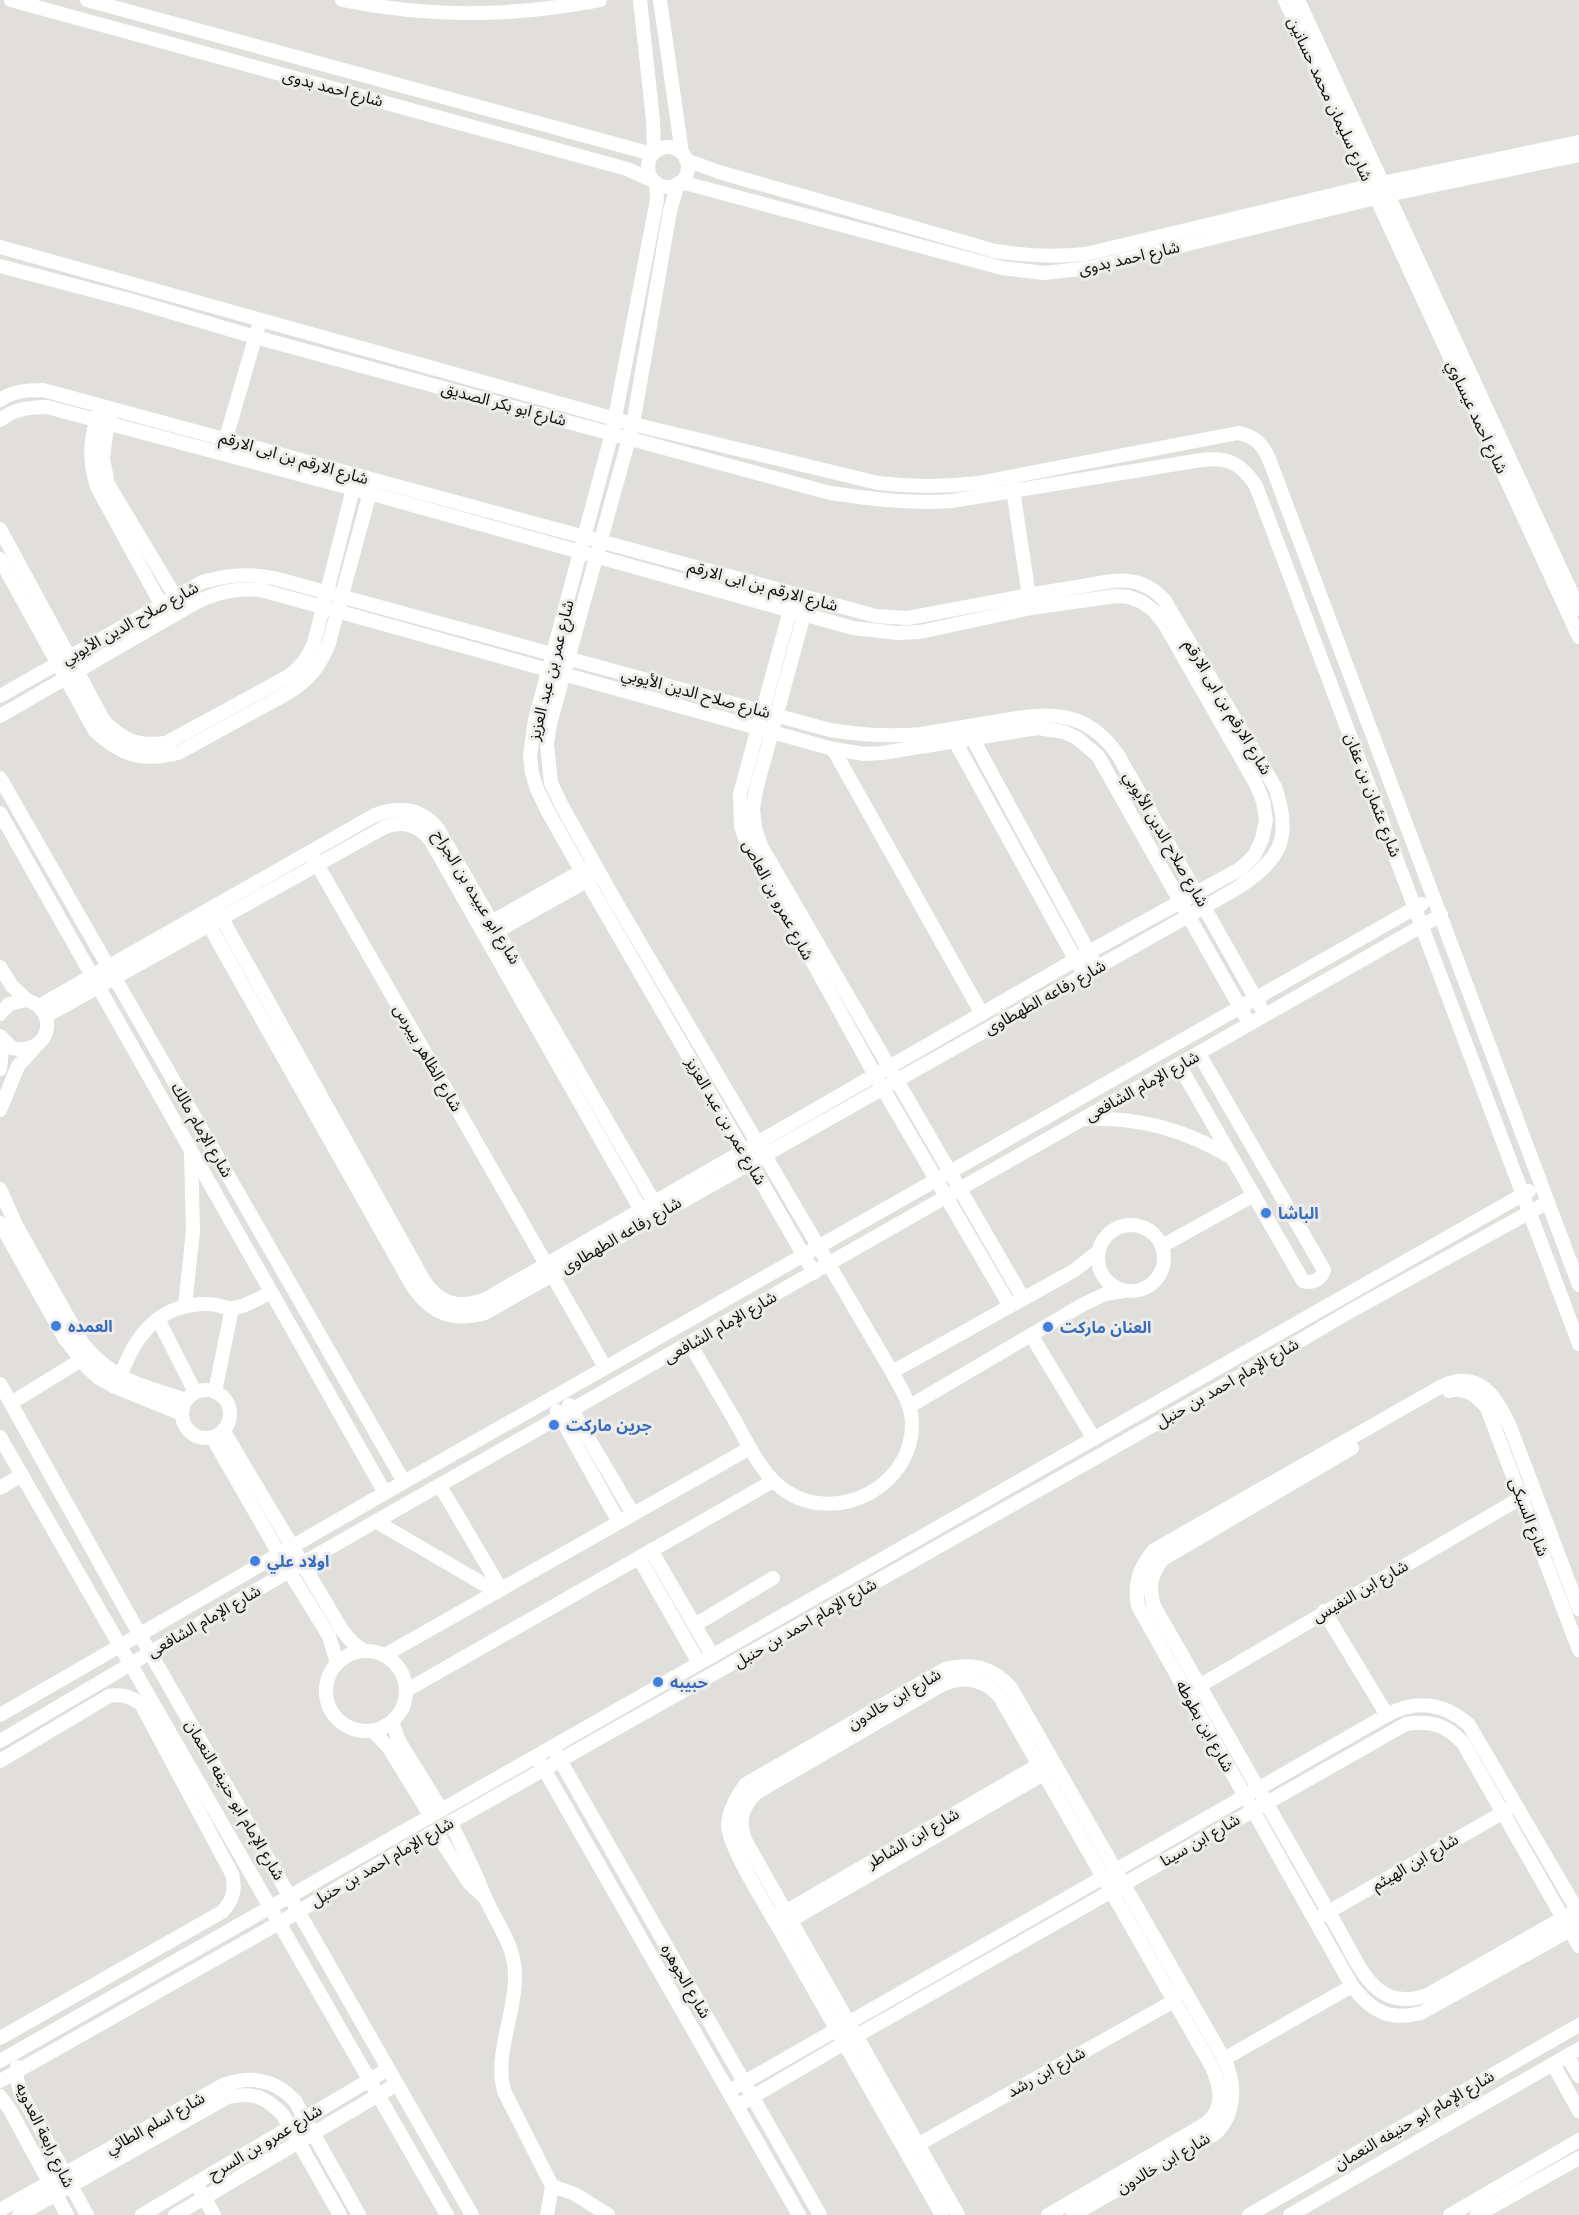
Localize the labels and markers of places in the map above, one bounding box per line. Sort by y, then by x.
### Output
place label: الباشا [1278,1205,1319,1223]
marker: الباشا [1259,1206,1273,1220]
place label: العمده [68,1318,113,1335]
marker: العمده [49,1319,63,1333]
place label: العنان ماركت [1060,1319,1151,1337]
marker: العنان ماركت [1041,1320,1055,1334]
place label: جرين ماركت [566,1417,652,1435]
marker: جرين ماركت [547,1418,561,1432]
place label: اولاد علي [267,1553,329,1574]
marker: اولاد علي [248,1554,262,1568]
place label: حبيبه [670,1674,708,1692]
marker: حبيبه [651,1675,665,1689]

